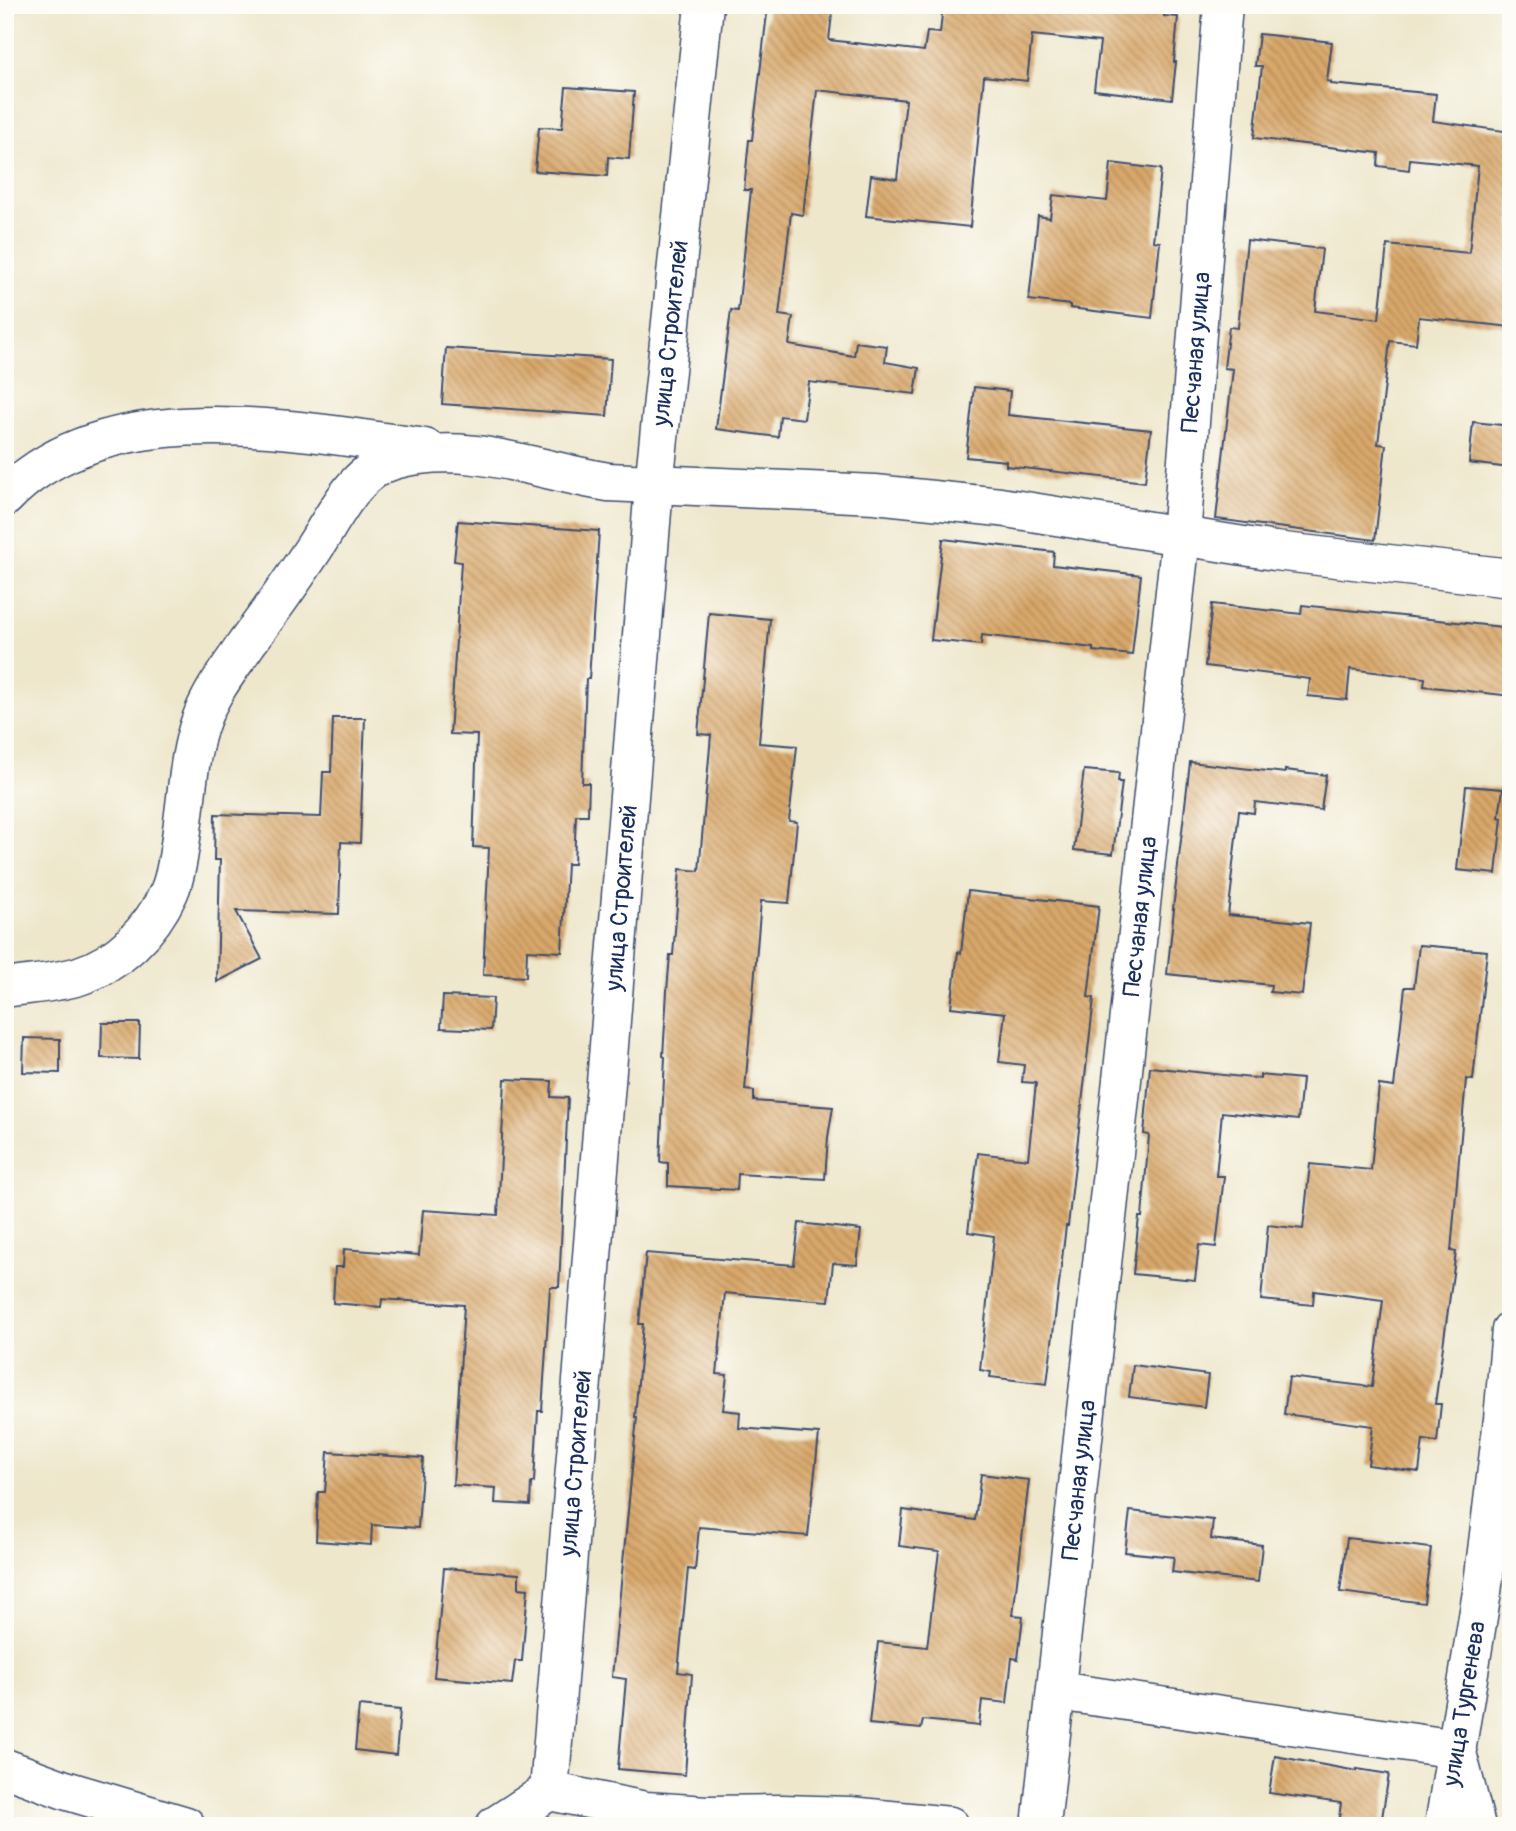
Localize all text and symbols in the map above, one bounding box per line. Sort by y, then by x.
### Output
street label: улица Строителей [646,239,694,428]
street label: Песчаная улица [1175,271,1216,434]
street label: улица Строителей [599,804,643,993]
street label: Песчаная улица [1117,835,1163,998]
street label: улица Строителей [553,1369,597,1558]
street label: Песчаная улица [1055,1398,1102,1562]
street label: улица Тургенева [1436,1619,1492,1789]

